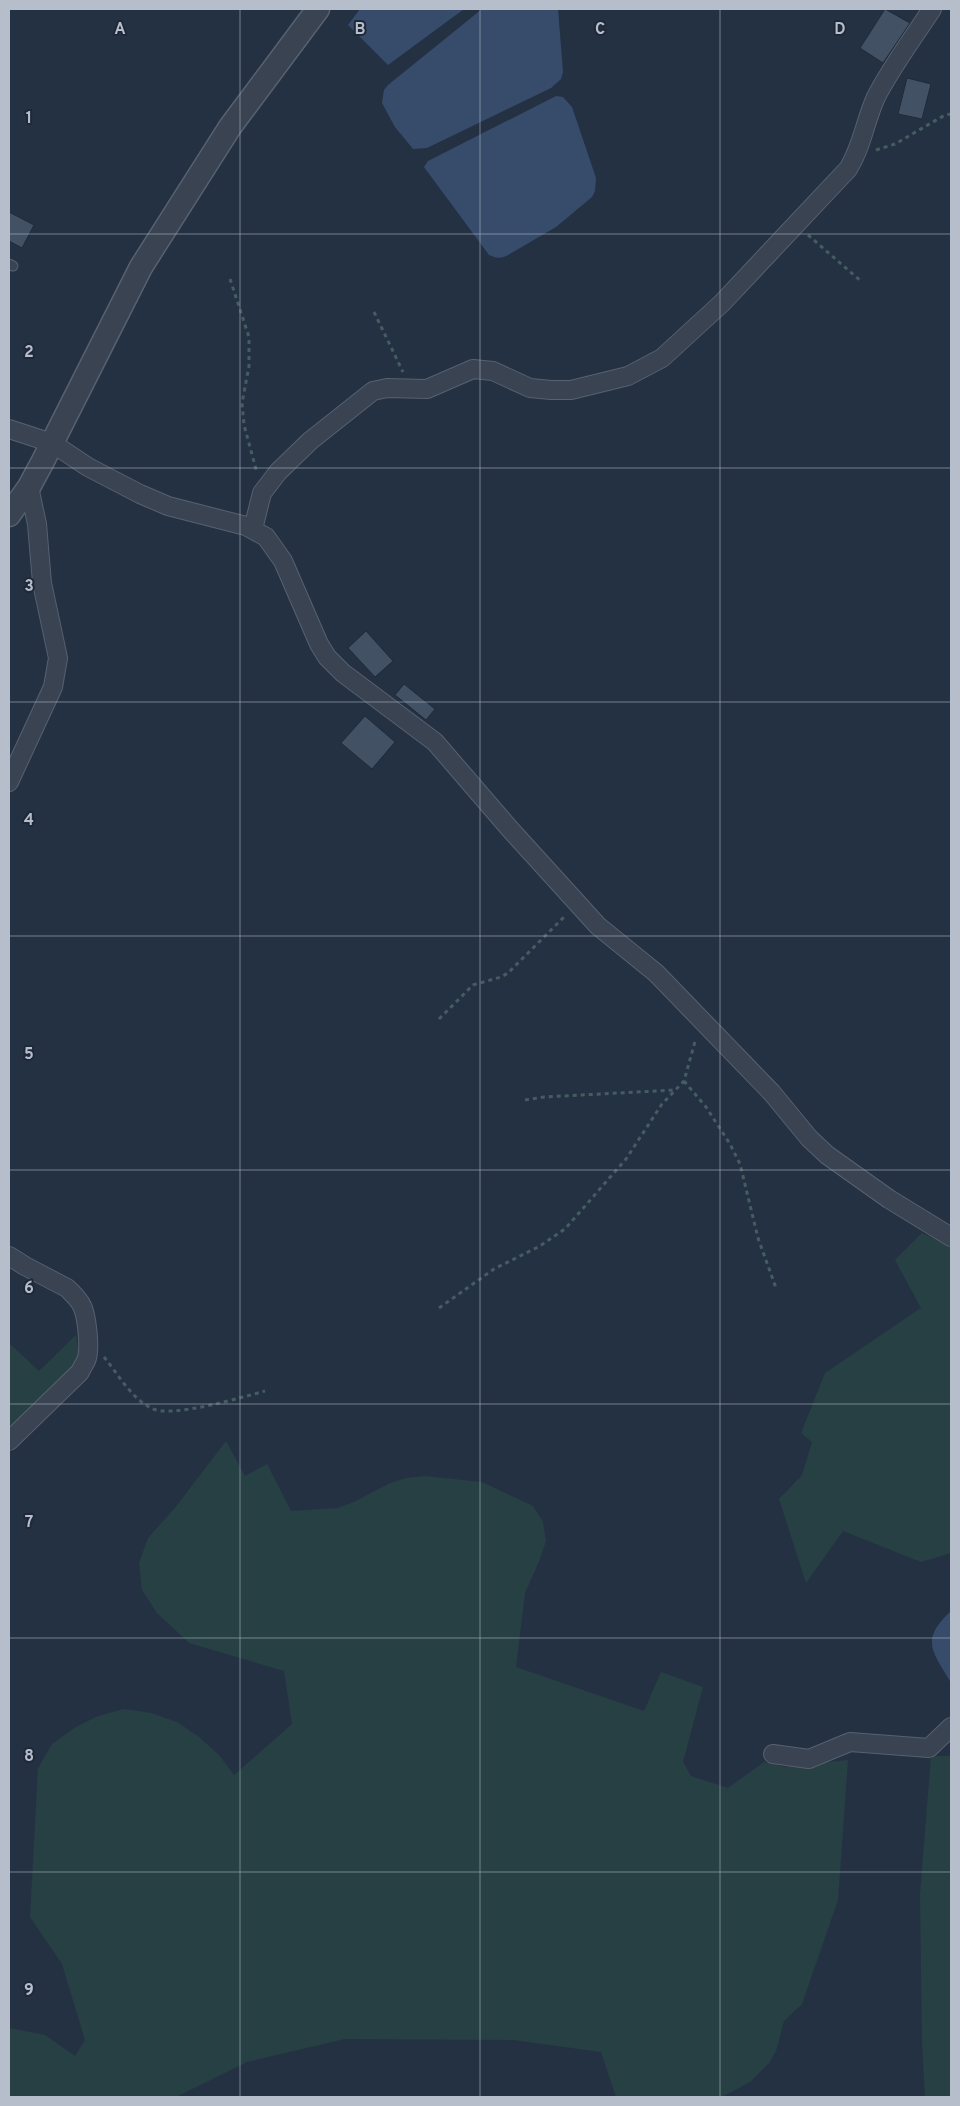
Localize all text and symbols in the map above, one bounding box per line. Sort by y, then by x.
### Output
text: A [114,20,126,40]
text: B [354,20,366,40]
text: C [595,20,605,40]
text: D [834,20,846,40]
text: 1 [26,109,32,129]
text: 2 [24,343,34,363]
text: 3 [24,577,34,597]
text: 4 [24,811,34,831]
text: 5 [24,1045,34,1065]
text: 6 [24,1279,34,1299]
text: 7 [25,1513,33,1533]
text: 8 [24,1747,34,1767]
text: 9 [24,1981,34,2001]

